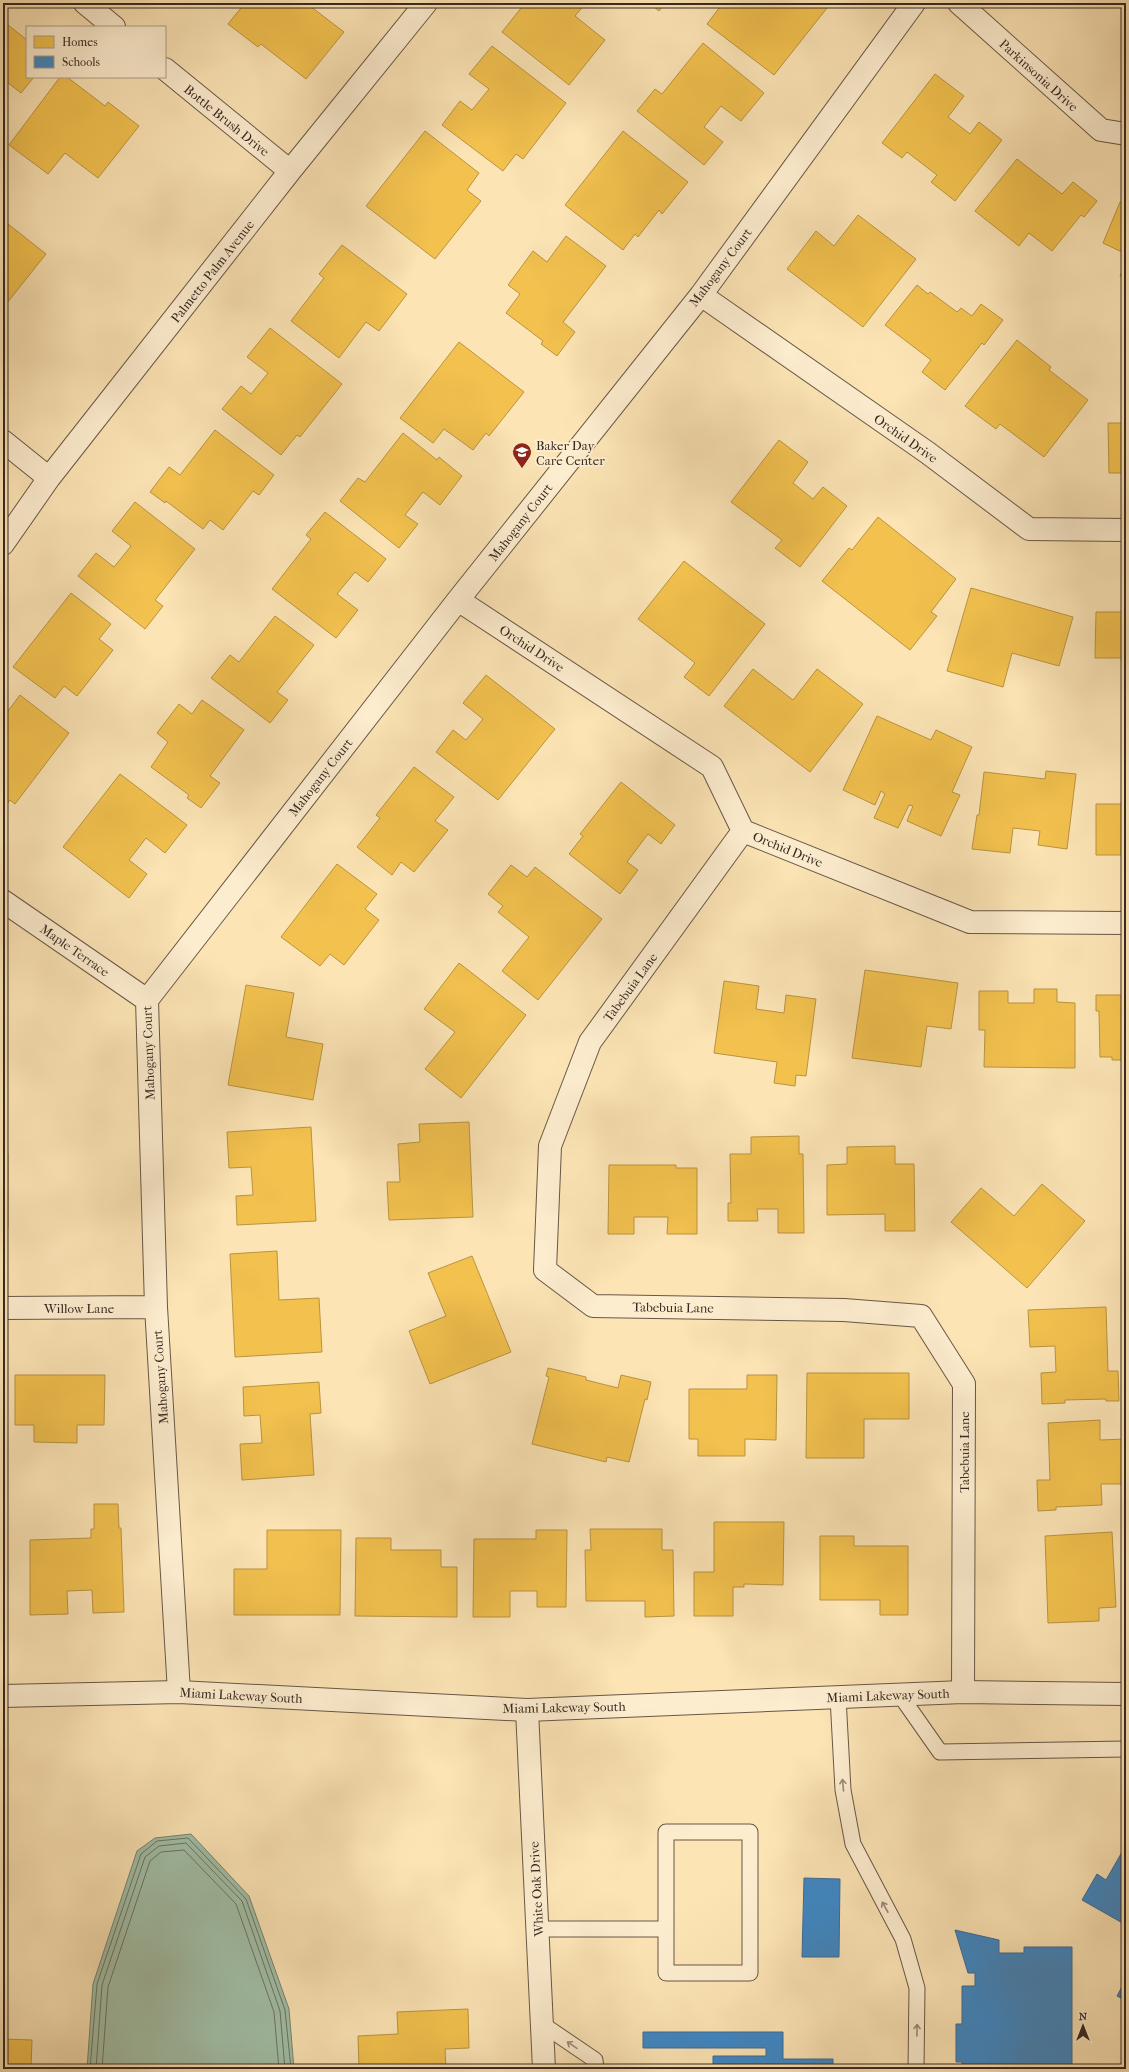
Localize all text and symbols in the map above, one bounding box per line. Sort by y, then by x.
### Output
legend [26,26,166,78]
text: Homes [62,35,98,49]
street label: Parkinsonia Drive [996,36,1081,115]
text: Schools [62,55,101,69]
street label: Bottle Brush Drive [181,82,273,160]
street label: Palmetto Palm Avenue [168,217,257,326]
street label: Mahogany Court [686,225,755,310]
street label: Orchid Drive [871,411,941,466]
place label: Baker Day Care Center [536,438,605,468]
school or university icon: Baker Day Care Center [511,441,533,469]
street label: Mahogany Court [485,480,556,564]
street label: Orchid Drive [497,622,567,675]
street label: Mahogany Court [285,735,356,819]
street label: Orchid Drive [751,829,826,871]
street label: Maple Terrace [37,921,113,980]
street label: Tabebuia Lane [600,949,661,1025]
street label: Mahogany Court [139,1005,158,1100]
street label: Tabebuia Lane [632,1299,714,1316]
street label: Willow Lane [43,1301,115,1316]
street label: Mahogany Court [150,1329,171,1425]
street label: Tabebuia Lane [957,1411,972,1493]
street label: Miami Lakeway South [179,1685,304,1706]
street label: Miami Lakeway South [826,1686,951,1705]
street label: Miami Lakeway South [502,1699,627,1716]
one-way arrow [840,1779,847,1792]
street label: White Oak Drive [526,1840,547,1938]
one-way arrow [881,1901,888,1913]
north arrow [1063,2006,1103,2046]
text: N [1079,2010,1088,2023]
one-way arrow [913,2024,921,2037]
one-way arrow [567,2041,578,2049]

